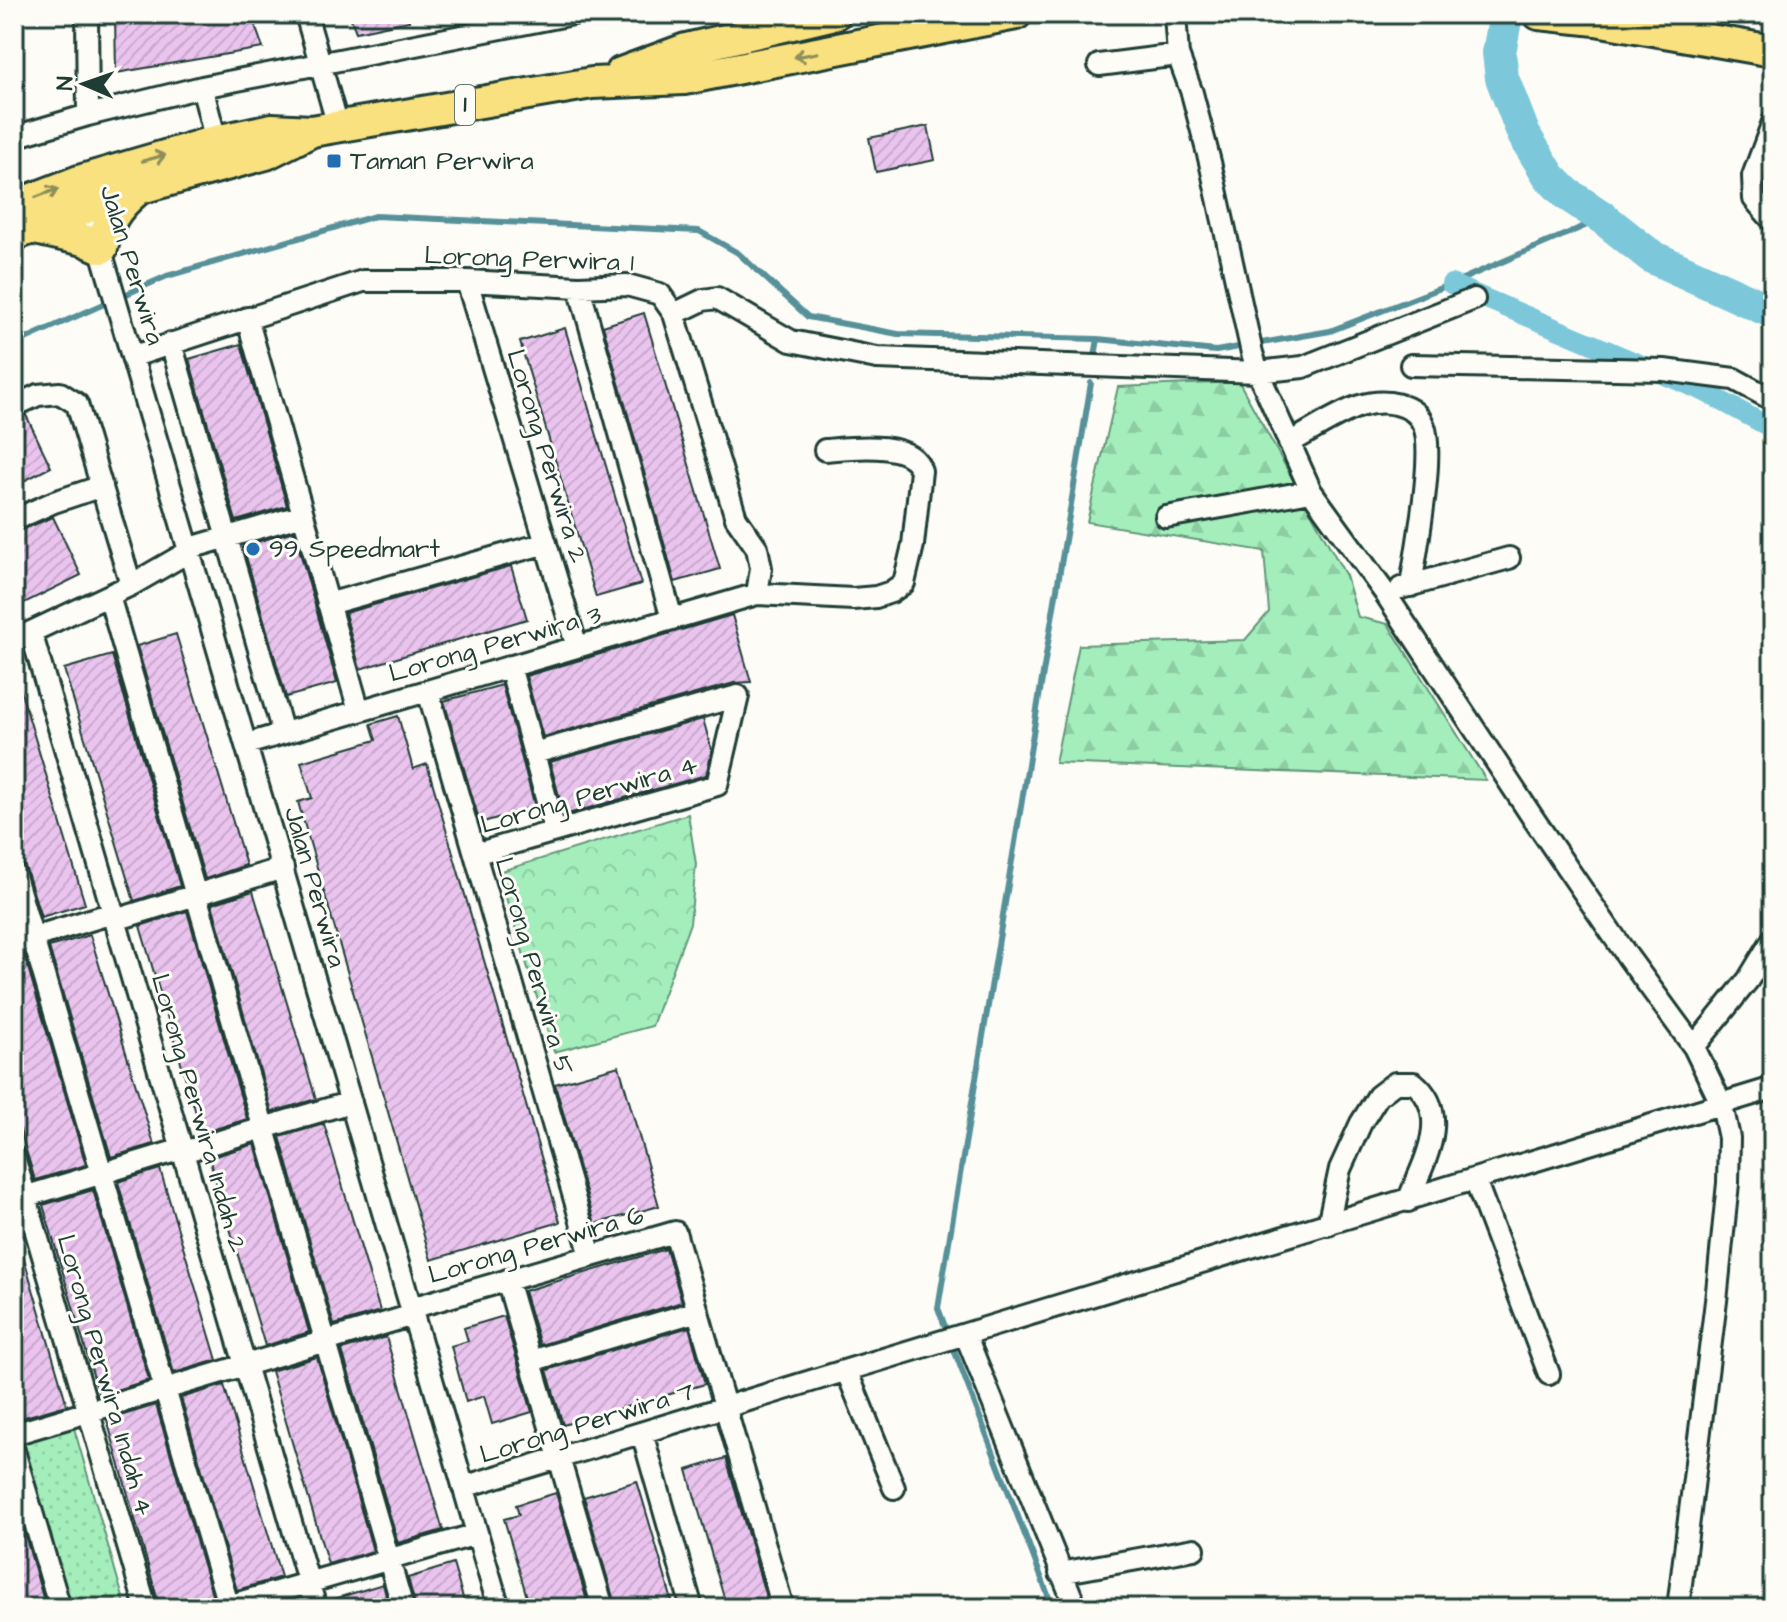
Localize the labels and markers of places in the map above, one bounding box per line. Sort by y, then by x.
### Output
place label: Taman Perwira [350,143,534,179]
marker: Taman Perwira [325,152,343,170]
place label: 99 Speedmart [269,531,440,567]
marker: 99 Speedmart [244,540,262,558]

